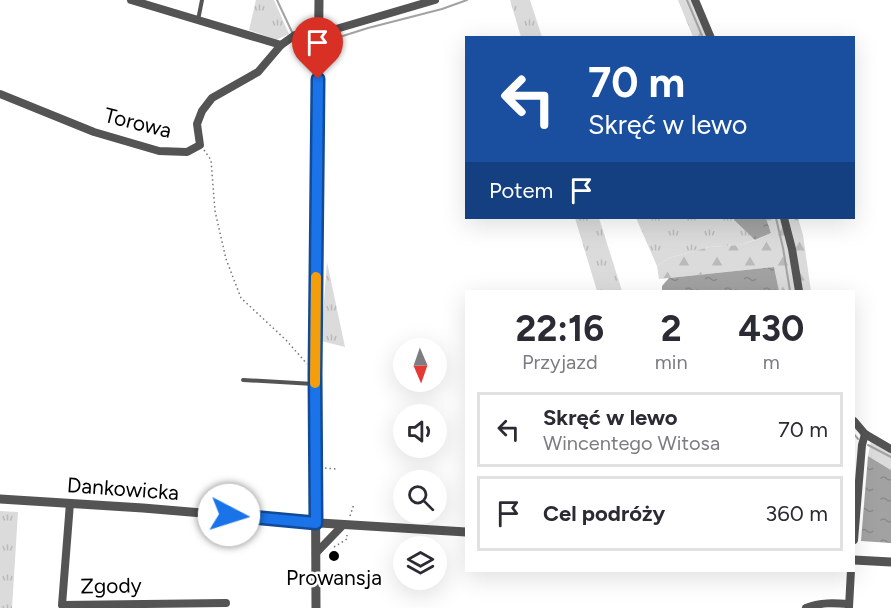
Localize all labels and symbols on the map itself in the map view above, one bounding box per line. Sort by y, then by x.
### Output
pin [292,17,343,79]
street label: Torowa [102,102,174,143]
north arrow [393,338,447,392]
street label: Dankowicka [66,472,180,505]
position arrow [197,483,261,547]
marker: Prowansja [327,549,341,563]
place label: Prowansja [286,565,382,590]
street label: Zgody [80,572,142,599]

